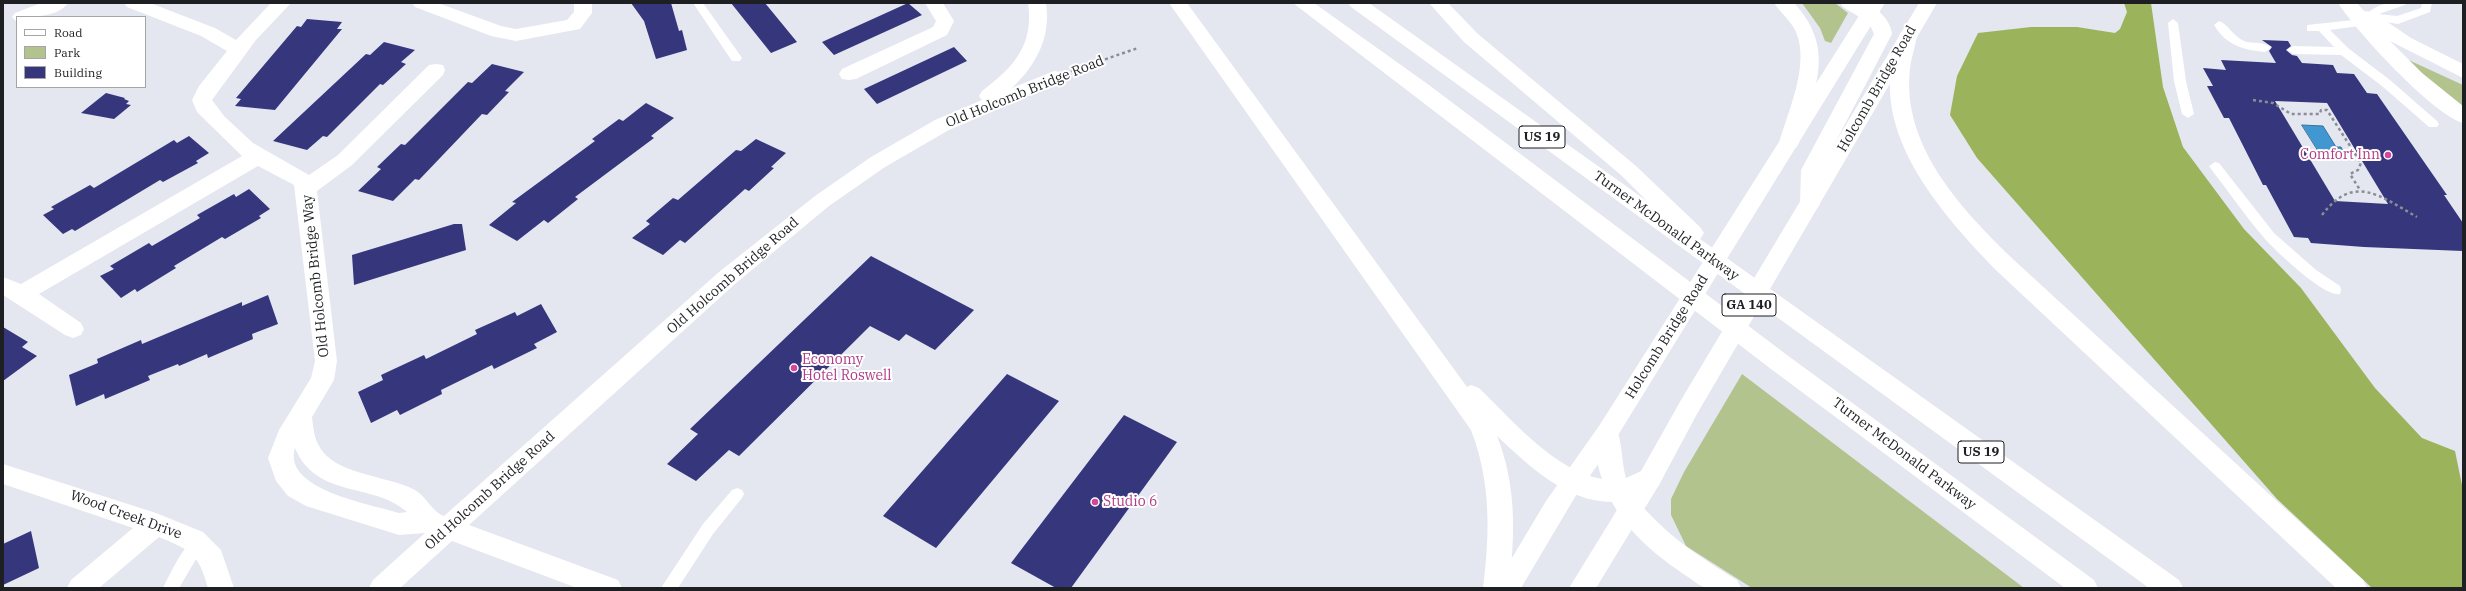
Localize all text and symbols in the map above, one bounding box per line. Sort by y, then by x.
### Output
legend [16,16,146,88]
street label: Holcomb Bridge Road [1834,23,1920,155]
text: Road [54,25,83,40]
text: Park [54,45,80,60]
street label: Old Holcomb Bridge Road [943,53,1107,131]
text: Building [54,65,102,80]
road number: US 19 [1519,126,1565,148]
place label: Comfort Inn [2300,147,2380,163]
marker: Comfort Inn [2383,150,2393,160]
street label: Turner McDonald Parkway [1590,168,1742,284]
street label: Old Holcomb Bridge Way [299,194,333,358]
street label: Old Holcomb Bridge Road [664,214,802,338]
street label: Holcomb Bridge Road [1622,272,1712,402]
road number: GA 140 [1722,294,1776,316]
place label: Economy Hotel Roswell [802,352,891,384]
marker: Economy Hotel Roswell [789,363,799,373]
street label: Turner McDonald Parkway [1829,394,1979,514]
street label: Old Holcomb Bridge Road [422,428,558,554]
road number: US 19 [1958,441,2004,463]
street label: Wood Creek Drive [68,487,184,543]
place label: Studio 6 [1103,494,1157,510]
marker: Studio 6 [1090,497,1100,507]

